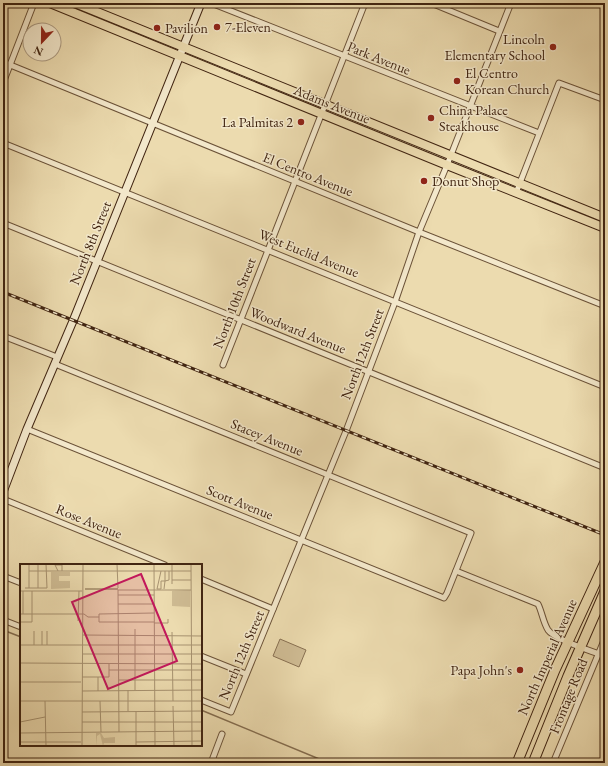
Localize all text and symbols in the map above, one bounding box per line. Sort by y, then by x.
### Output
place label: 7-Eleven [225,18,272,36]
place label: Pavilion [165,19,209,37]
north arrow [22,22,62,62]
marker: 7-Eleven [212,22,222,32]
marker: Pavilion [152,23,162,33]
place label: Lincoln Elementary School [445,30,546,64]
street label: Park Avenue [345,37,414,79]
marker: Lincoln Elementary School [548,42,558,52]
text: N [31,43,45,59]
place label: El Centro Korean Church [465,64,550,98]
marker: El Centro Korean Church [452,76,462,86]
street label: Adams Avenue [290,80,373,128]
place label: China Palace Steakhouse [439,101,508,135]
place label: La Palmitas 2 [222,113,293,131]
marker: China Palace Steakhouse [426,113,436,123]
marker: La Palmitas 2 [296,117,306,127]
street label: El Centro Avenue [260,148,356,200]
place label: Donut Shop [432,172,499,190]
marker: Donut Shop [419,176,429,186]
street label: North 8th Street [65,198,115,288]
street label: West Euclid Avenue [256,225,362,281]
street label: North 10th Street [208,255,260,351]
street label: Woodward Avenue [247,303,349,358]
street label: North 12th Street [336,306,388,402]
street label: Stacey Avenue [228,414,306,460]
street label: Scott Avenue [204,480,277,524]
street label: Rose Avenue [53,500,125,543]
inset map [20,564,202,746]
street label: North Imperial Avenue [513,596,581,718]
street label: North 12th Street [214,607,268,703]
street label: Frontage Road [545,655,592,736]
place label: Papa John's [451,661,512,679]
marker: Papa John's [515,665,525,675]

